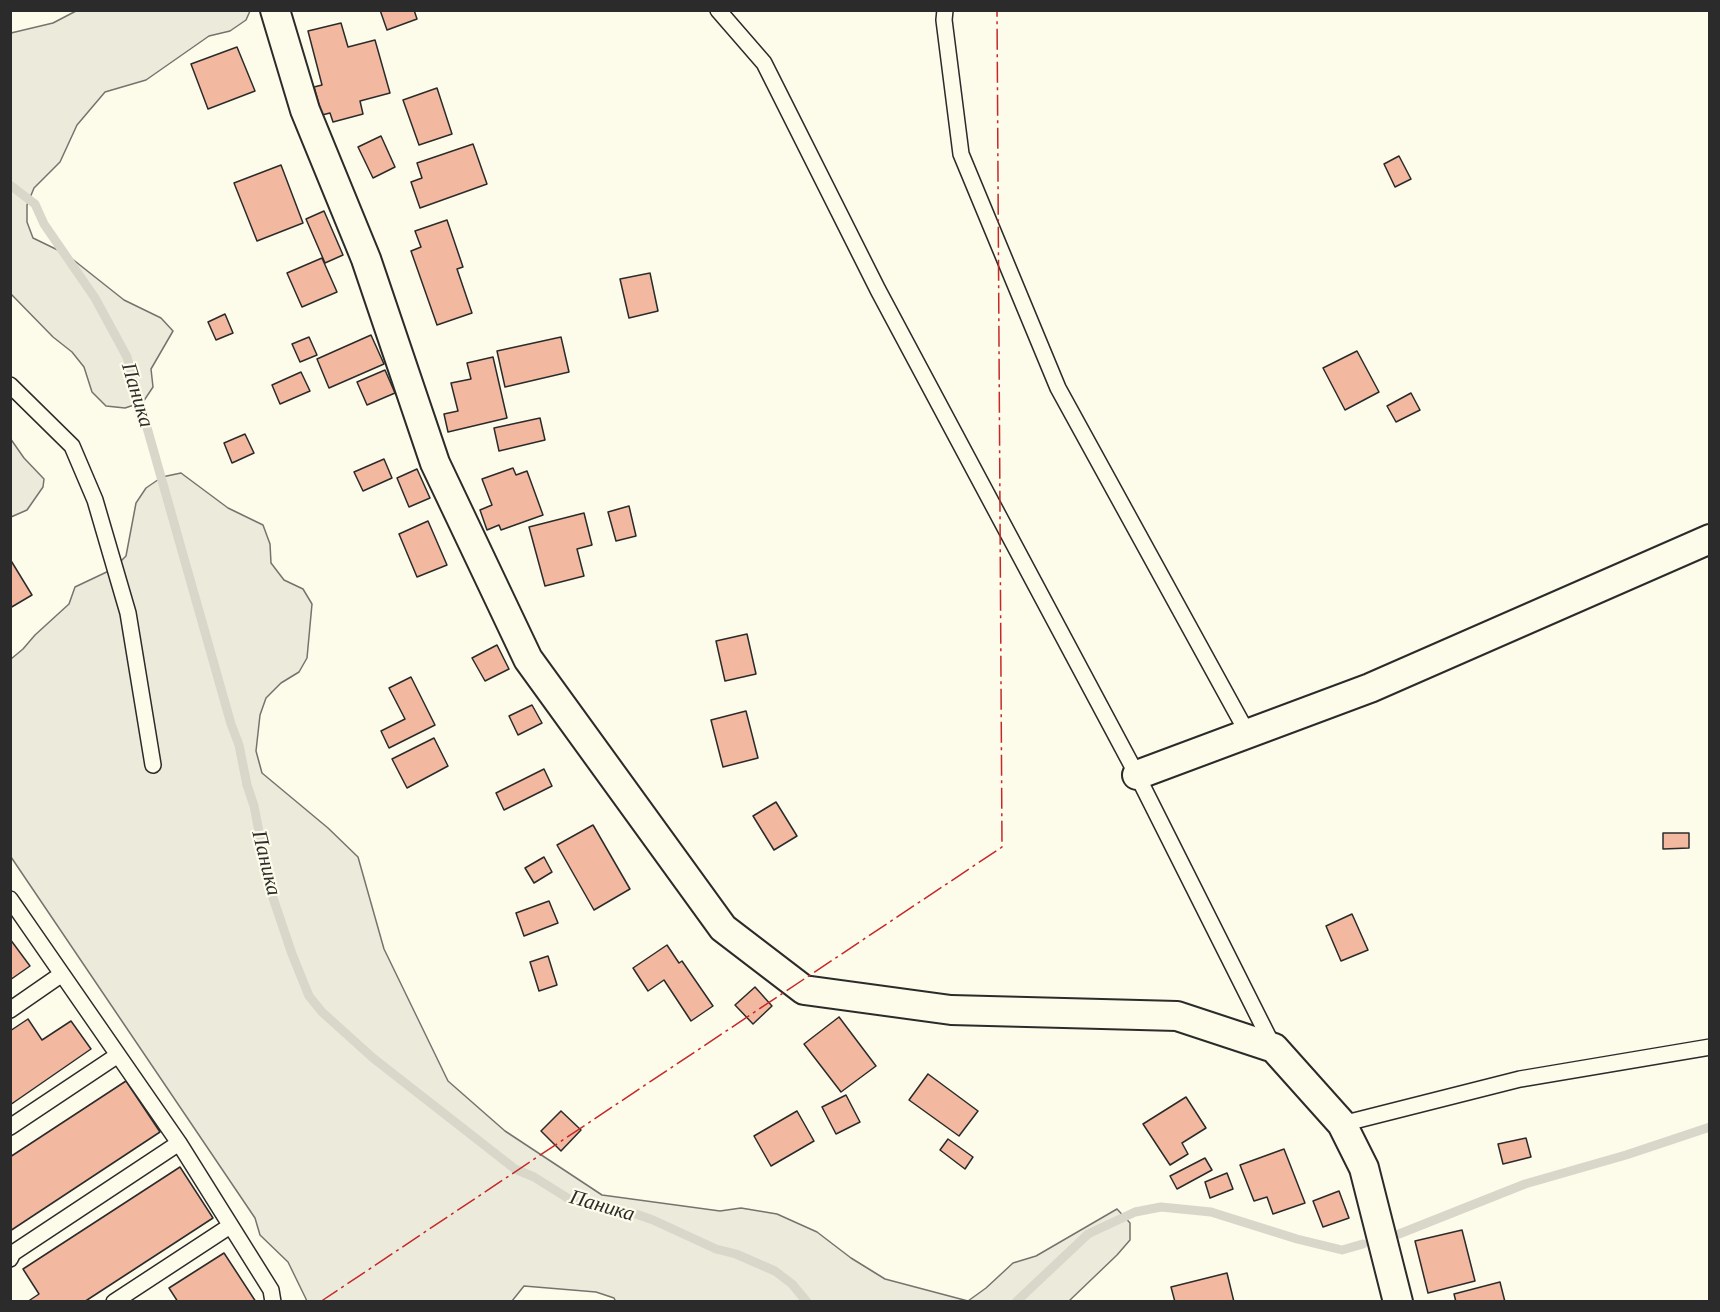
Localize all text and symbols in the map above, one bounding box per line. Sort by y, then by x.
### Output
water label: Паника [115,360,159,430]
water label: Паника [246,828,286,898]
water label: Паника [567,1185,637,1227]

